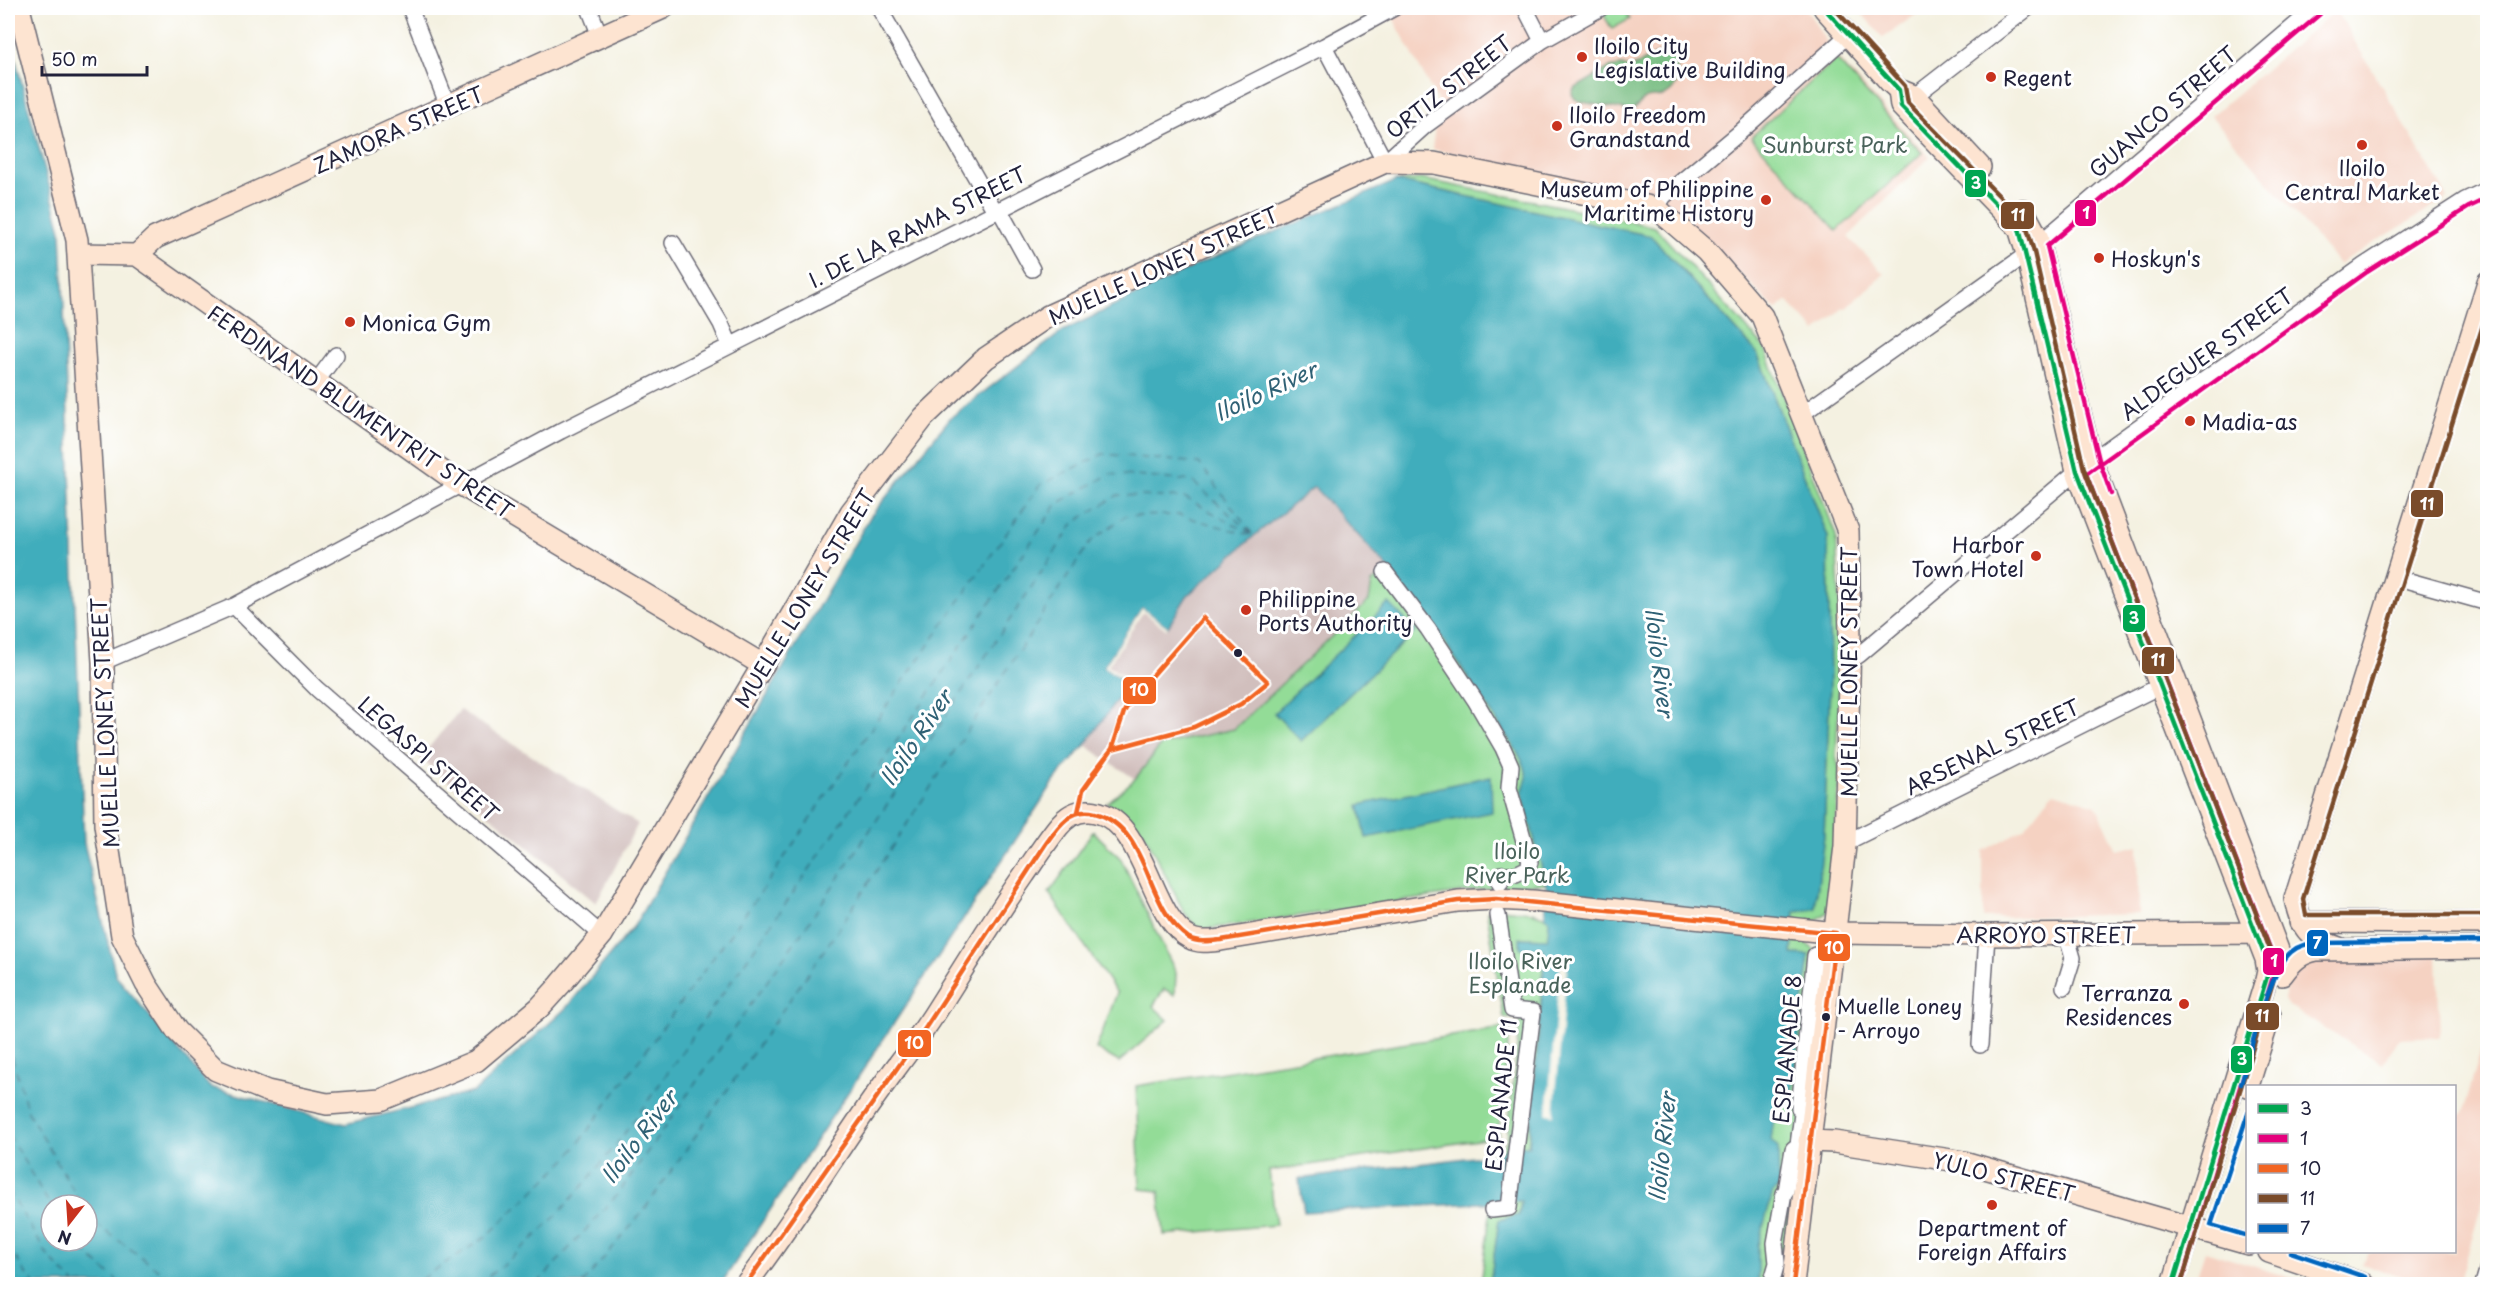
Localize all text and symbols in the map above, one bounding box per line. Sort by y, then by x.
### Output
street label: ORTIZ STREET [1378,26,1518,145]
place label: Iloilo City Legislative Building [1594,29,1786,85]
street label: GUANCO STREET [2081,37,2243,184]
scale bar [42,39,147,77]
text: 50 m [51,45,98,72]
marker: Iloilo City Legislative Building [1575,50,1589,64]
place label: Regent [2003,61,2072,93]
marker: Regent [1984,70,1998,84]
street label: ZAMORA STREET [308,77,489,181]
place label: Iloilo Freedom Grandstand [1569,98,1706,154]
marker: Iloilo Freedom Grandstand [1550,119,1564,133]
park label: Sunburst Park [1762,128,1908,160]
marker: Iloilo Central Market [2355,138,2369,152]
place label: Iloilo Central Market [2284,151,2440,207]
street label: I. DE LA RAMA STREET [802,157,1032,295]
line badge: 3 [1964,169,1987,198]
text: 3 [1971,170,1981,194]
place label: Museum of Philippine Maritime History [1540,172,1754,228]
marker: Museum of Philippine Maritime History [1759,193,1773,207]
street label: MUELLE LONEY STREET [1043,197,1284,332]
line badge: 1 [2074,199,2097,227]
text: 1 [2082,200,2090,224]
line badge: 11 [2000,201,2035,230]
text: 11 [2011,202,2025,226]
place label: Hoskyn's [2111,242,2200,274]
marker: Hoskyn's [2092,251,2106,265]
street label: ALDEGUER STREET [2113,279,2300,427]
street label: FERDINAND BLUMENTRIT STREET [202,296,521,526]
place label: Monica Gym [362,306,491,338]
marker: Monica Gym [343,315,357,329]
water label: Iloilo River [1209,351,1324,428]
place label: Madia-as [2202,405,2297,437]
marker: Madia-as [2183,414,2197,428]
street label: MUELLE LONEY STREET [726,482,883,714]
line badge: 11 [2410,489,2444,518]
text: 11 [2420,491,2434,515]
place label: Harbor Town Hotel [1912,528,2024,584]
street label: MUELLE LONEY STREET [1832,546,1864,797]
marker: Harbor Town Hotel [2029,549,2043,563]
place label: Philippine Ports Authority [1258,582,1413,638]
street label: MUELLE LONEY STREET [81,596,127,849]
marker: Philippine Ports Authority [1239,603,1253,617]
line badge: 3 [2122,604,2146,633]
text: 3 [2129,605,2139,629]
water label: Iloilo River [1638,606,1684,721]
line badge: 11 [2141,646,2175,675]
unlabelled marker [1232,647,1244,659]
text: 11 [2151,647,2165,671]
line badge: 10 [1122,676,1157,705]
text: 10 [1129,677,1149,701]
water label: Iloilo River [871,680,961,791]
street label: LEGASPI STREET [352,688,507,829]
street label: ARSENAL STREET [1899,690,2085,802]
park label: Iloilo River Park [1464,834,1570,890]
street label: ARROYO STREET [1956,918,2136,950]
line badge: 7 [2306,929,2329,957]
text: 7 [2312,930,2322,954]
line badge: 10 [1817,933,1851,962]
text: 10 [1824,935,1844,959]
park label: Iloilo River Esplanade [1468,944,1573,1000]
line badge: 1 [2262,947,2285,976]
text: 1 [2270,948,2278,972]
street label: ESPLANADE 8 [1764,973,1808,1125]
place label: Terranza Residences [2065,976,2172,1032]
place label: Muelle Loney - Arroyo [1837,991,1962,1045]
marker: Terranza Residences [2177,997,2191,1011]
line badge: 11 [2245,1002,2280,1031]
text: 11 [2255,1003,2269,1027]
marker: Muelle Loney - Arroyo [1820,1011,1832,1023]
street label: ESPLANADE 11 [1476,1017,1524,1173]
line badge: 10 [897,1029,932,1058]
text: 10 [904,1030,924,1054]
line badge: 3 [2230,1045,2253,1074]
text: 3 [2237,1046,2247,1070]
water label: Iloilo River [592,1080,686,1190]
legend [2246,1085,2456,1253]
water label: Iloilo River [1639,1088,1683,1203]
text: 3 [2300,1094,2312,1121]
text: 1 [2300,1124,2308,1151]
street label: YULO STREET [1929,1143,2079,1209]
text: 10 [2300,1154,2321,1181]
text: 11 [2300,1184,2315,1211]
north arrow [39,1193,99,1253]
marker: Department of Foreign Affairs [1985,1198,1999,1212]
place label: Department of Foreign Affairs [1917,1211,2068,1267]
text: 7 [2300,1214,2310,1241]
text: N [55,1225,74,1252]

